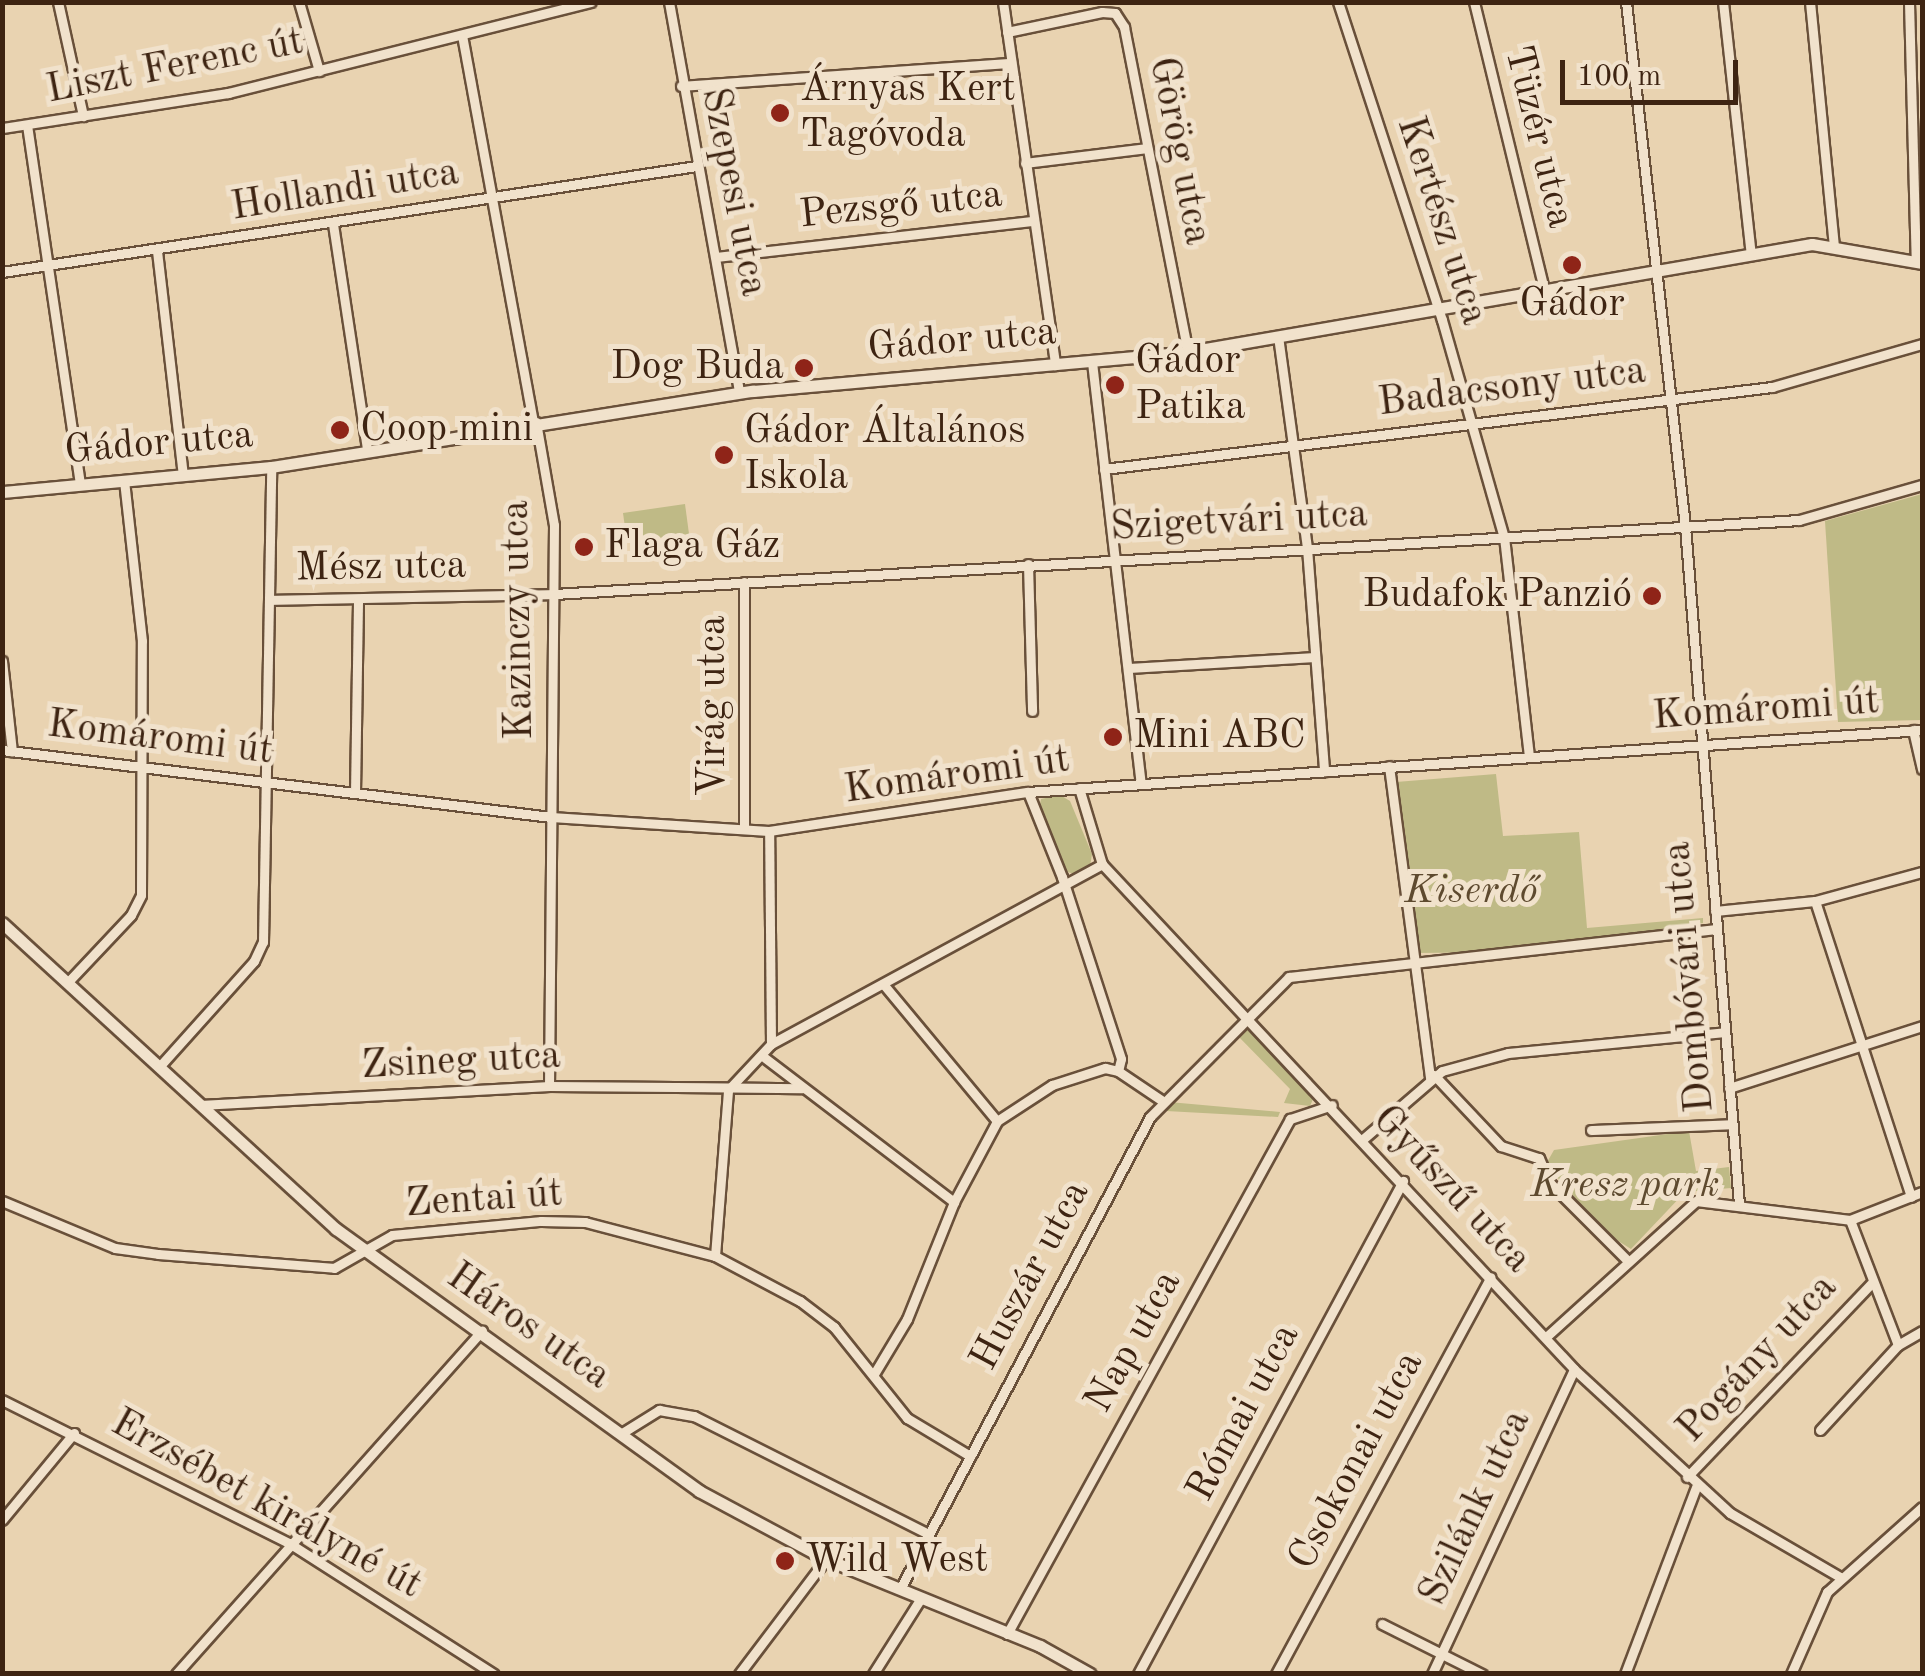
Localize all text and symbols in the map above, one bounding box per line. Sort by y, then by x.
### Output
street label: Liszt Ferenc út [42,19,308,115]
scale bar [1565,40,1742,102]
street label: Tüzér utca [1492,41,1584,233]
street label: Görög utca [1137,53,1221,249]
text: 100 m [1577,62,1661,92]
place label: Árnyas Kert Tagóvoda [800,66,1016,160]
street label: Szepesi utca [689,83,777,301]
marker: Árnyas Kert Tagóvoda [769,102,791,124]
street label: Kertész utca [1385,111,1497,331]
street label: Hollandi utca [228,149,462,233]
street label: Pezsgő utca [797,171,1005,241]
marker: Gádor [1561,254,1583,276]
place label: Gádor [1519,281,1625,329]
street label: Gádor utca [866,309,1058,373]
place label: Gádor Patika [1135,338,1246,432]
place label: Dog Buda [611,344,784,392]
street label: Badacsony utca [1375,348,1649,428]
marker: Dog Buda [793,357,815,379]
marker: Gádor Patika [1104,374,1126,396]
place label: Coop mini [360,406,533,454]
place label: Gádor Általános Iskola [744,408,1025,502]
street label: Gádor utca [63,412,255,476]
marker: Coop mini [329,419,351,441]
marker: Gádor Általános Iskola [713,444,735,466]
street label: Szigetvári utca [1109,491,1369,553]
street label: Kazinczy utca [493,500,545,740]
place label: Flaga Gáz [604,523,780,571]
marker: Flaga Gáz [573,536,595,558]
street label: Mész utca [295,543,467,593]
place label: Budafok Panzió [1362,572,1632,620]
marker: Budafok Panzió [1641,585,1663,607]
street label: Virág utca [690,615,738,797]
street label: Komáromi út [1651,678,1881,742]
street label: Komáromi út [44,701,276,777]
place label: Mini ABC [1133,713,1306,761]
marker: Mini ABC [1102,726,1124,748]
street label: Komáromi út [841,736,1073,816]
street label: Dombóvári utca [1654,839,1726,1115]
park label: Kiserdő [1404,868,1538,916]
street label: Zsineg utca [360,1033,562,1091]
street label: Gyűszű utca [1361,1096,1541,1284]
park label: Kresz park [1530,1162,1720,1210]
street label: Zentai út [404,1171,564,1229]
street label: Huszár utca [961,1173,1101,1379]
street label: Háros utca [437,1253,619,1401]
street label: Nap utca [1075,1263,1193,1421]
street label: Pogány utca [1668,1265,1848,1453]
street label: Római utca [1177,1316,1311,1510]
street label: Csokonai utca [1279,1344,1435,1578]
street label: Erzsébet királyné út [102,1400,430,1610]
street label: Szilánk utca [1410,1403,1542,1613]
place label: Wild West [805,1537,988,1585]
marker: Wild West [774,1550,796,1572]

